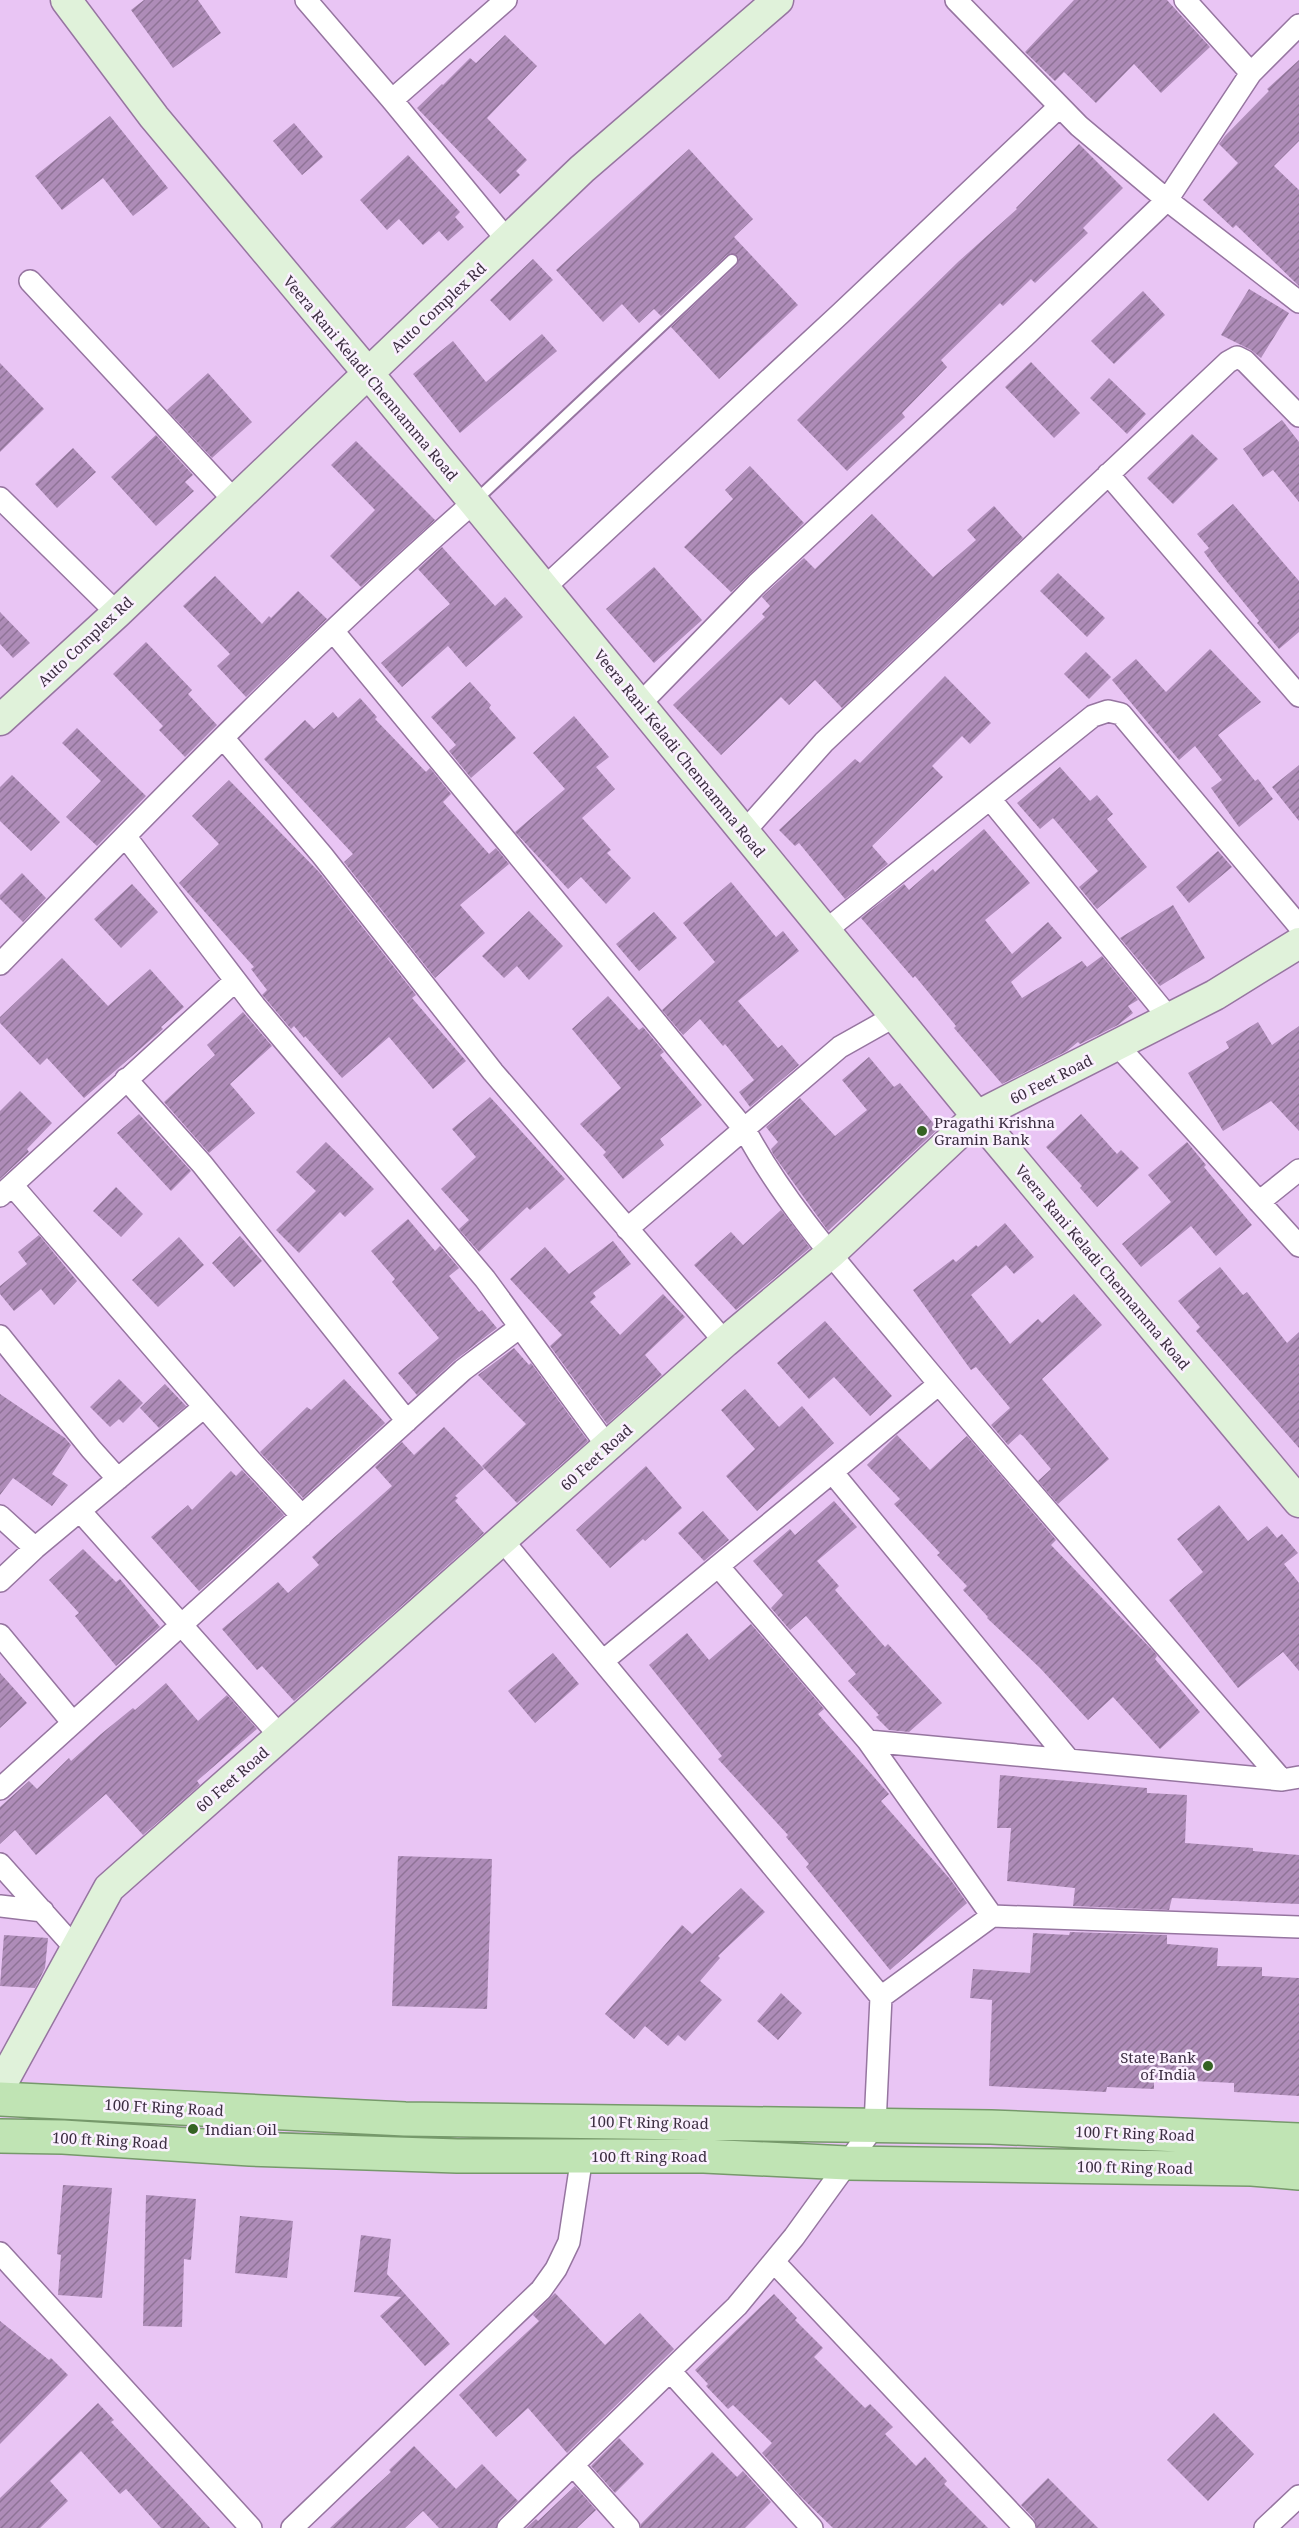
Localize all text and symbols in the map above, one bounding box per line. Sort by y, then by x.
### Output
street label: Auto Complex Rd [386,258,490,356]
street label: Veera Rani Keladi Chennamma Road [279,271,463,485]
street label: Auto Complex Rd [33,592,137,690]
street label: Veera Rani Keladi Chennamma Road [590,645,770,861]
street label: 60 Feet Road [1006,1050,1096,1108]
place label: Pragathi Krishna Gramin Bank [934,1112,1055,1149]
marker: Pragathi Krishna Gramin Bank [915,1124,929,1138]
street label: Veera Rani Keladi Chennamma Road [1011,1160,1195,1374]
street label: 60 Feet Road [556,1419,636,1495]
street label: 60 Feet Road [191,1742,273,1816]
place label: State Bank of India [1120,2047,1196,2084]
marker: State Bank of India [1201,2059,1215,2073]
street label: 100 Ft Ring Road [104,2094,224,2120]
street label: 100 Ft Ring Road [589,2111,709,2133]
place label: Indian Oil [205,2119,277,2139]
street label: 100 Ft Ring Road [1075,2121,1195,2145]
marker: Indian Oil [186,2122,200,2136]
street label: 100 ft Ring Road [51,2127,169,2153]
street label: 100 ft Ring Road [591,2146,707,2166]
street label: 100 ft Ring Road [1077,2156,1193,2178]

